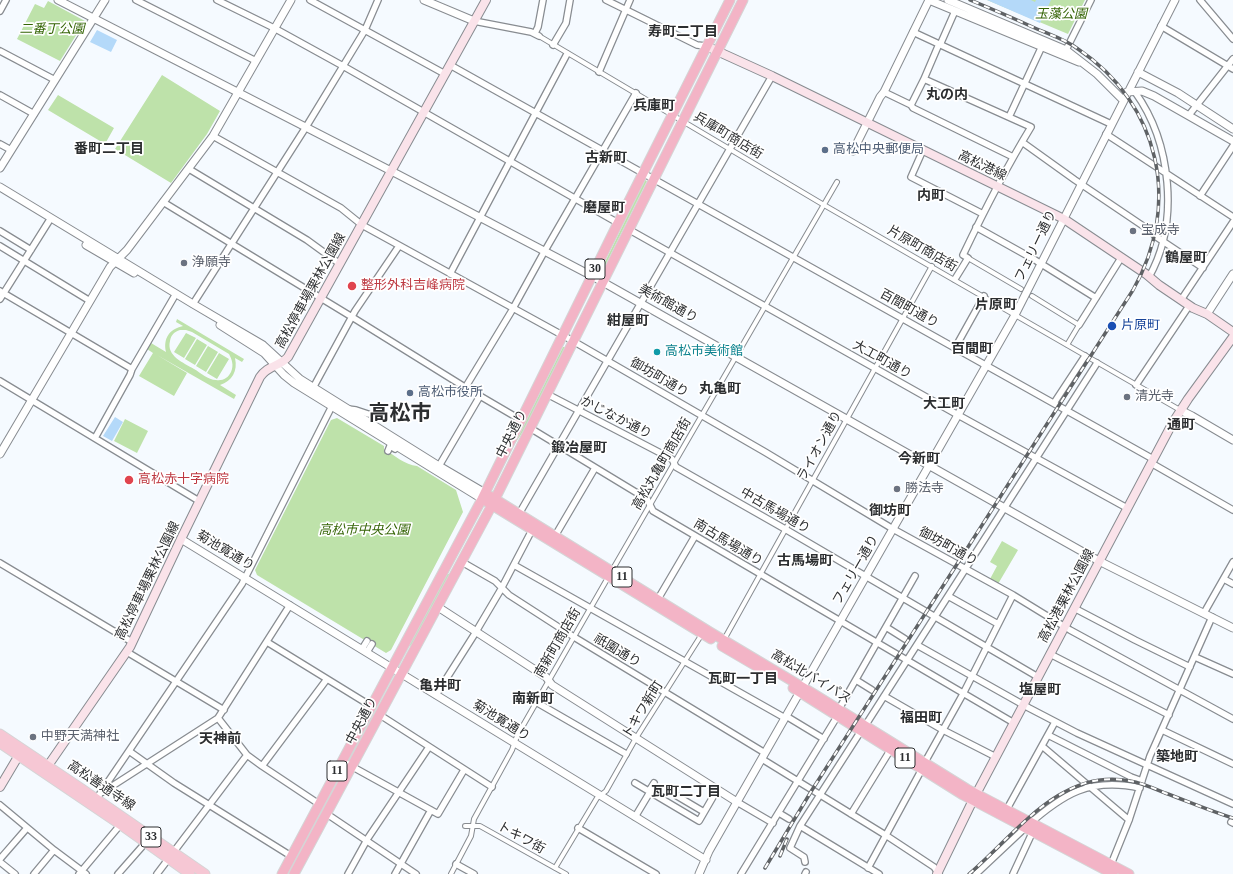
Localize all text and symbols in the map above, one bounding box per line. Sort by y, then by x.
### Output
park label: 玉藻公園 [1035,7,1087,23]
park label: 二番丁公園 [20,22,84,38]
district label: 寿町二丁目 [648,24,718,40]
district label: 丸の内 [926,87,968,103]
district label: 兵庫町 [633,98,675,114]
street label: 兵庫町商店街 [691,109,765,163]
district label: 番町二丁目 [74,141,144,157]
place label: 高松中央郵便局 [833,142,924,158]
marker: 高松中央郵便局 [820,145,830,155]
street label: 高松港線 [955,148,1009,184]
district label: 古新町 [585,150,627,166]
district label: 内町 [917,188,945,204]
district label: 磨屋町 [583,200,625,216]
street label: フェリー通り [1012,208,1060,284]
street label: 片原町商店街 [884,223,960,275]
place label: 宝成寺 [1141,223,1180,239]
marker: 宝成寺 [1128,226,1138,236]
street label: 高松停車場栗林公園線 [273,230,349,352]
district label: 鶴屋町 [1165,250,1207,266]
place label: 浄願寺 [192,255,231,271]
marker: 浄願寺 [179,258,189,268]
road number: 30 [585,259,605,279]
place label: 整形外科吉峰病院 [361,278,465,294]
marker: 整形外科吉峰病院 [346,280,358,292]
street label: 美術館通り [636,281,700,327]
street label: 百間町通り [877,286,941,332]
district label: 片原町 [975,297,1017,313]
district label: 紺屋町 [607,313,649,329]
place label: 片原町 [1121,318,1160,334]
marker: 片原町 [1106,320,1118,332]
street label: 大工町通り [850,337,914,383]
district label: 百間町 [951,341,993,357]
place label: 高松市美術館 [665,344,743,360]
marker: 高松市美術館 [652,347,662,357]
street label: 御坊町通り [627,355,691,401]
district label: 丸亀町 [699,381,741,397]
place label: 高松市役所 [418,385,483,401]
marker: 高松市役所 [405,388,415,398]
place label: 清光寺 [1135,389,1174,405]
marker: 清光寺 [1122,392,1132,402]
street label: かじなか通り [578,393,654,443]
district label: 大工町 [923,396,965,412]
district label: 高松市 [369,402,431,428]
street label: 中央通り [493,407,531,461]
street label: ライオン通り [794,408,846,484]
street label: 高松丸亀町商店街 [629,415,695,513]
district label: 通町 [1167,417,1195,433]
district label: 鍛冶屋町 [551,440,607,456]
district label: 今新町 [898,451,940,467]
place label: 高松赤十字病院 [138,472,229,488]
marker: 高松赤十字病院 [123,474,135,486]
place label: 勝法寺 [905,481,944,497]
marker: 勝法寺 [892,484,902,494]
street label: 中古馬場通り [737,485,813,537]
district label: 御坊町 [869,503,911,519]
street label: 南古馬場通り [691,516,765,570]
street label: 高松停車場栗林公園線 [112,519,184,643]
park label: 高松市中央公園 [319,523,409,539]
street label: 御坊町通り [916,524,980,570]
street label: 菊池寛通り [193,528,257,574]
street label: フェリー通り [830,532,882,608]
street label: 高松港栗林公園線 [1036,546,1098,646]
district label: 古馬場町 [777,553,833,569]
road number: 11 [612,567,632,587]
street label: 南新町商店街 [532,605,584,681]
street label: 祇園通り [591,631,643,671]
street label: 高松北バイパス [768,647,854,707]
district label: 瓦町一丁目 [708,671,778,687]
district label: 亀井町 [419,678,461,694]
street label: トキワ新町 [619,678,667,742]
district label: 塩屋町 [1019,682,1061,698]
district label: 南新町 [512,691,554,707]
street label: 中央通り [343,694,381,748]
street label: 菊池寛通り [469,697,533,745]
district label: 福田町 [900,710,942,726]
place label: 中野天満神社 [41,729,119,745]
district label: 天神前 [199,731,241,747]
marker: 中野天満神社 [28,732,38,742]
road number: 11 [895,748,915,768]
district label: 築地町 [1156,749,1198,765]
street label: 高松善通寺線 [64,758,138,814]
road number: 11 [327,761,347,781]
district label: 瓦町二丁目 [651,784,721,800]
street label: トキワ街 [494,819,548,857]
road number: 33 [141,827,161,847]

